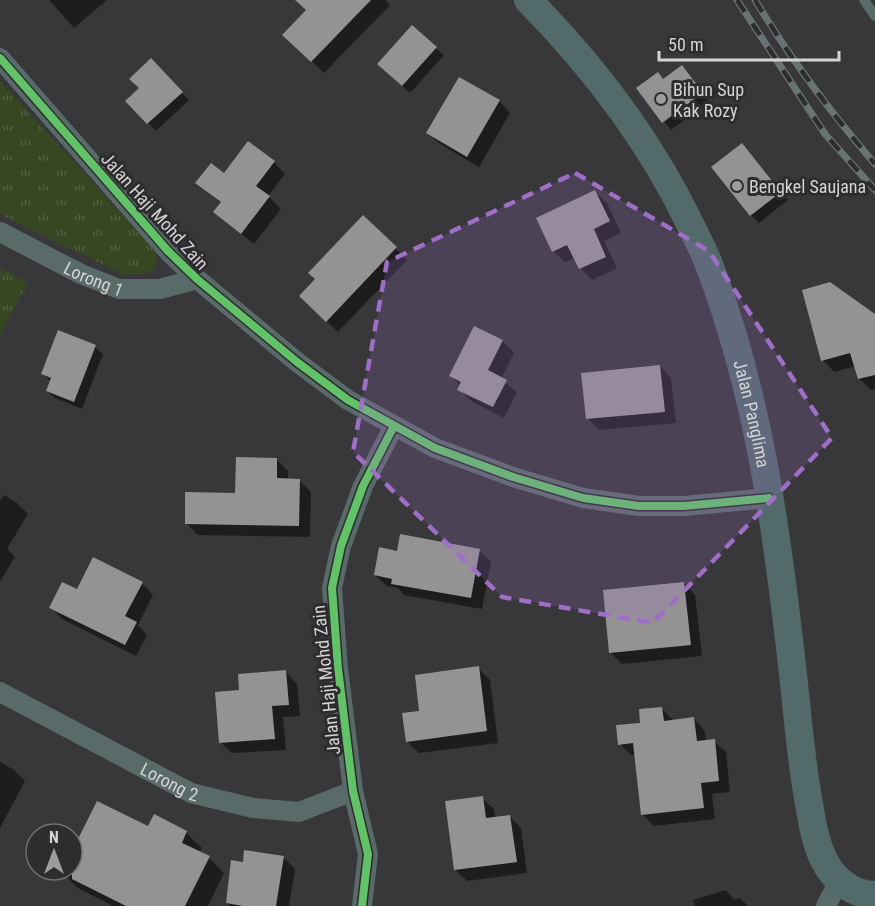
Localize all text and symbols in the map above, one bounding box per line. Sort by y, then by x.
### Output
scale bar [659,24,839,62]
text: 50 m [668,34,703,55]
place label: Bihun Sup Kak Rozy [673,79,744,121]
marker: Bihun Sup Kak Rozy [654,92,668,106]
street label: Jalan Haji Mohd Zain [97,148,213,274]
place label: Bengkel Saujana [749,176,866,197]
marker: Bengkel Saujana [730,179,744,193]
street label: Lorong 1 [61,257,127,300]
street label: Jalan Panglima [730,358,775,469]
street label: Jalan Haji Mohd Zain [308,604,344,756]
street label: Lorong 2 [137,758,201,805]
north arrow [24,822,84,882]
text: N [49,828,59,847]

